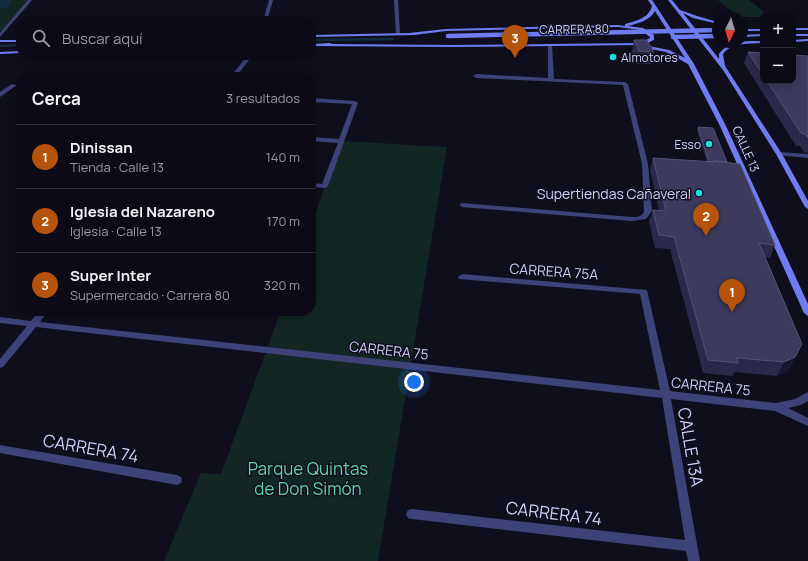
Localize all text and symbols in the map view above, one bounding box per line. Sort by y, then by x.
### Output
north arrow [712,12,748,48]
map controls [760,12,796,84]
button: + [760,12,796,48]
search box [16,16,316,60]
street label: CARRERA 80 [539,20,609,38]
pin: 3 [502,25,528,58]
icon: search [30,27,52,49]
text: Buscar aquí [62,28,143,49]
button: − [760,48,796,84]
place label: Almotores [621,49,678,66]
marker: Almotores [608,52,618,62]
text: Cerca [32,87,81,110]
text: 3 resultados [226,89,300,107]
street label: CALLE 13 [728,123,764,175]
place label: Esso [674,136,701,153]
text: Dinissan [70,137,133,158]
marker: Esso [704,139,714,149]
text: 1 [42,148,48,166]
text: 140 m [266,148,300,166]
text: Tienda · Calle 13 [70,158,164,176]
place label: Supertiendas Cañaveral [537,184,691,203]
marker: Supertiendas Cañaveral [694,188,704,198]
text: Iglesia del Nazareno [70,201,215,222]
pin: 2 [693,203,719,236]
text: 2 [41,212,49,230]
text: 170 m [267,212,300,230]
text: Iglesia · Calle 13 [70,222,162,240]
street label: CARRERA 75A [509,258,599,284]
text: Super Inter [70,265,151,286]
text: 3 [41,276,49,294]
text: 320 m [264,276,300,294]
pin: 1 [719,279,745,312]
text: Supermercado · Carrera 80 [70,286,230,304]
street label: CARRERA 75 [348,336,430,364]
your location [404,372,424,392]
street label: CARRERA 75 [670,372,752,400]
street label: CALLE 13A [673,406,709,489]
street label: CARRERA 74 [41,428,141,468]
park label: Parque Quintas de Don Simón [248,457,368,500]
street label: CARRERA 74 [505,496,603,530]

